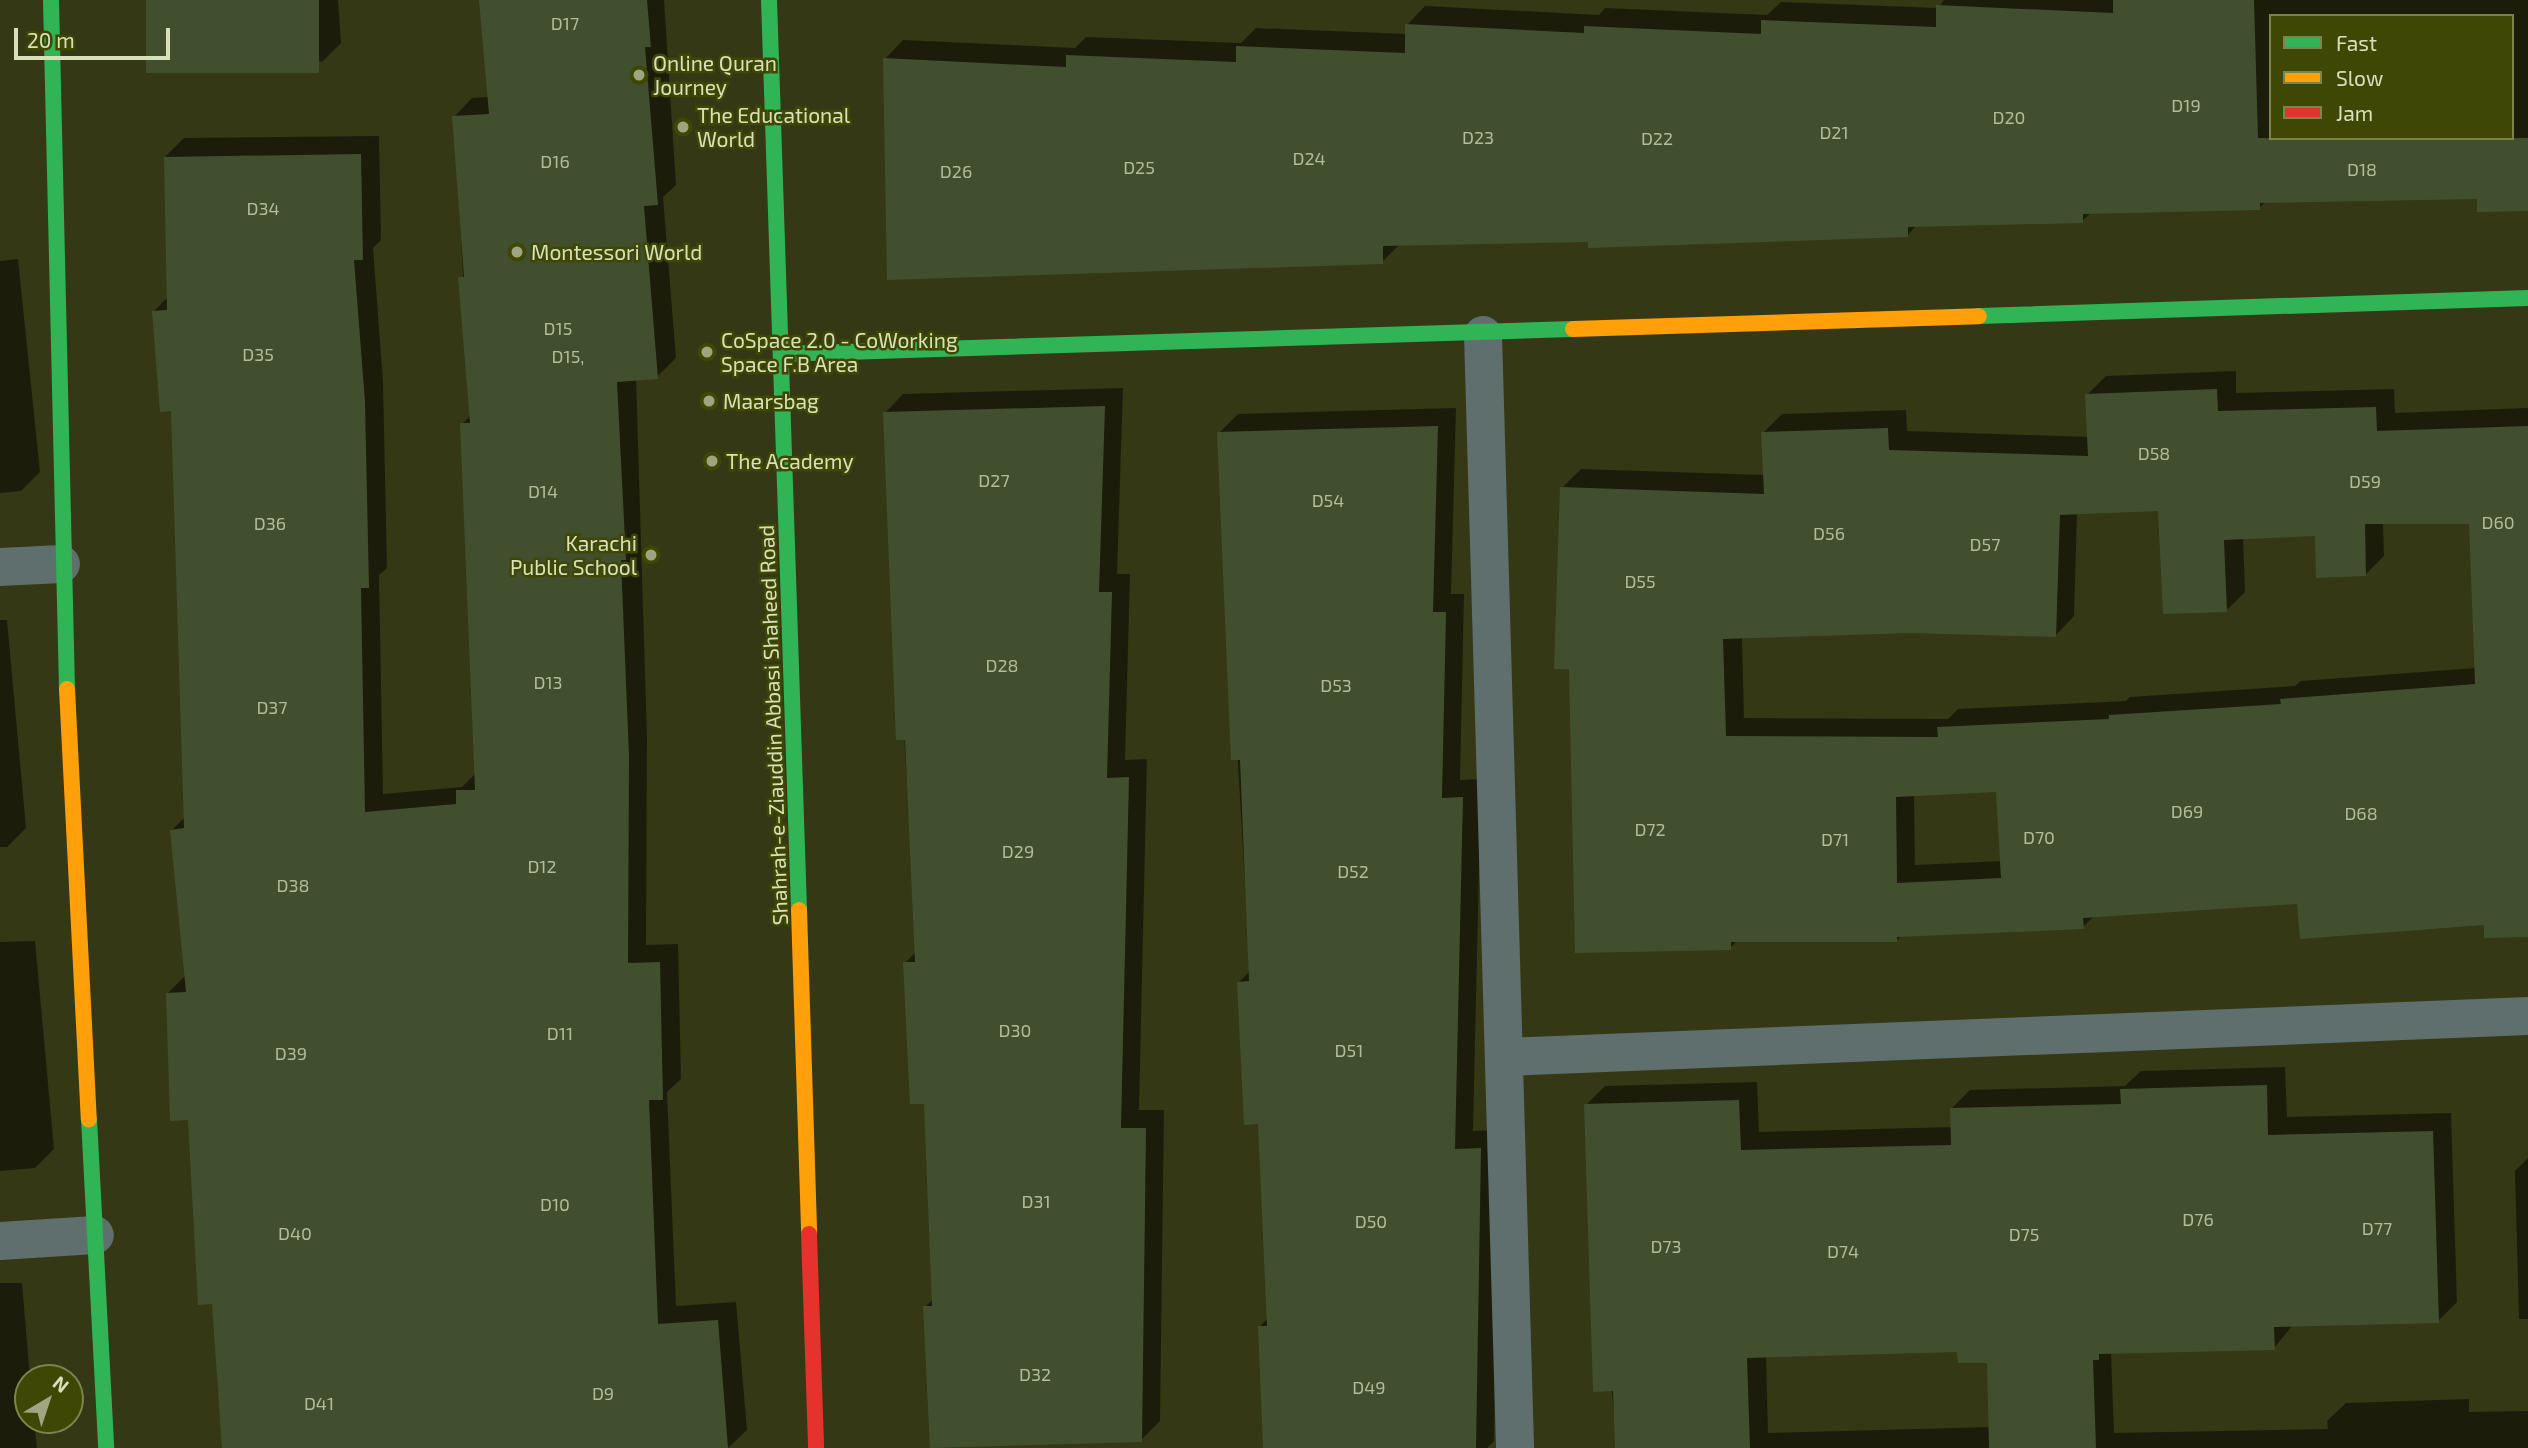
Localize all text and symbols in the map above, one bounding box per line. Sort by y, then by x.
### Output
house number: D17 [551,12,579,34]
scale bar [18,14,173,58]
legend [2269,14,2514,140]
text: 20 m [27,27,75,52]
text: Fast [2336,30,2377,55]
place label: Online Quran Journey [653,50,777,100]
text: Slow [2336,65,2383,90]
marker: Online Quran Journey [631,67,647,83]
house number: D19 [2171,94,2201,116]
text: Jam [2336,100,2373,125]
place label: The Educational World [697,102,850,152]
house number: D20 [1993,106,2025,128]
marker: The Educational World [675,119,691,135]
house number: D21 [1819,121,1849,143]
house number: D23 [1462,126,1494,148]
house number: D22 [1641,127,1673,149]
house number: D24 [1292,147,1326,169]
house number: D16 [540,150,570,172]
house number: D25 [1123,156,1155,178]
house number: D18 [2347,158,2377,180]
house number: D26 [940,160,972,182]
house number: D34 [246,197,280,219]
place label: Montessori World [531,239,703,265]
marker: Montessori World [509,244,525,260]
house number: D15 [544,317,572,339]
place label: CoSpace 2.0 - CoWorking Space F.B Area [721,327,958,377]
house number: D35 [242,343,274,365]
marker: CoSpace 2.0 - CoWorking Space F.B Area [699,344,715,360]
house number: D15, [552,345,584,367]
place label: Maarsbag [723,388,819,414]
marker: Maarsbag [701,393,717,409]
house number: D58 [2138,442,2170,464]
place label: The Academy [726,448,854,474]
marker: The Academy [704,453,720,469]
house number: D27 [978,469,1010,491]
house number: D59 [2349,470,2381,492]
house number: D14 [528,480,558,502]
house number: D54 [1312,489,1344,511]
house number: D60 [2481,511,2515,533]
house number: D36 [254,512,286,534]
house number: D56 [1813,522,1845,544]
street label: Shahrah-e-Ziauddin Abbasi Shaheed Road [753,524,793,926]
place label: Karachi Public School [510,530,637,580]
house number: D57 [1970,533,2000,555]
marker: Karachi Public School [643,547,659,563]
house number: D55 [1624,570,1656,592]
house number: D28 [986,654,1018,676]
house number: D13 [533,671,563,693]
house number: D53 [1320,674,1352,696]
house number: D37 [256,696,288,718]
house number: D69 [2171,800,2203,822]
house number: D68 [2344,802,2378,824]
house number: D72 [1634,818,1666,840]
house number: D70 [2023,826,2055,848]
house number: D71 [1821,828,1849,850]
house number: D29 [1002,840,1034,862]
house number: D12 [527,855,557,877]
house number: D52 [1337,860,1369,882]
house number: D38 [277,874,309,896]
house number: D30 [999,1019,1031,1041]
house number: D11 [547,1022,573,1044]
house number: D51 [1335,1039,1363,1061]
house number: D39 [275,1042,307,1064]
house number: D31 [1021,1190,1051,1212]
house number: D10 [540,1193,570,1215]
house number: D76 [2182,1208,2214,1230]
house number: D50 [1355,1210,1387,1232]
house number: D77 [2362,1217,2392,1239]
house number: D40 [278,1222,312,1244]
house number: D75 [2009,1223,2039,1245]
house number: D73 [1650,1235,1682,1257]
house number: D74 [1827,1240,1859,1262]
house number: D32 [1019,1363,1051,1385]
north arrow [14,1364,84,1434]
text: N [49,1371,74,1397]
house number: D49 [1352,1376,1386,1398]
house number: D9 [592,1382,614,1404]
house number: D41 [304,1392,334,1414]

